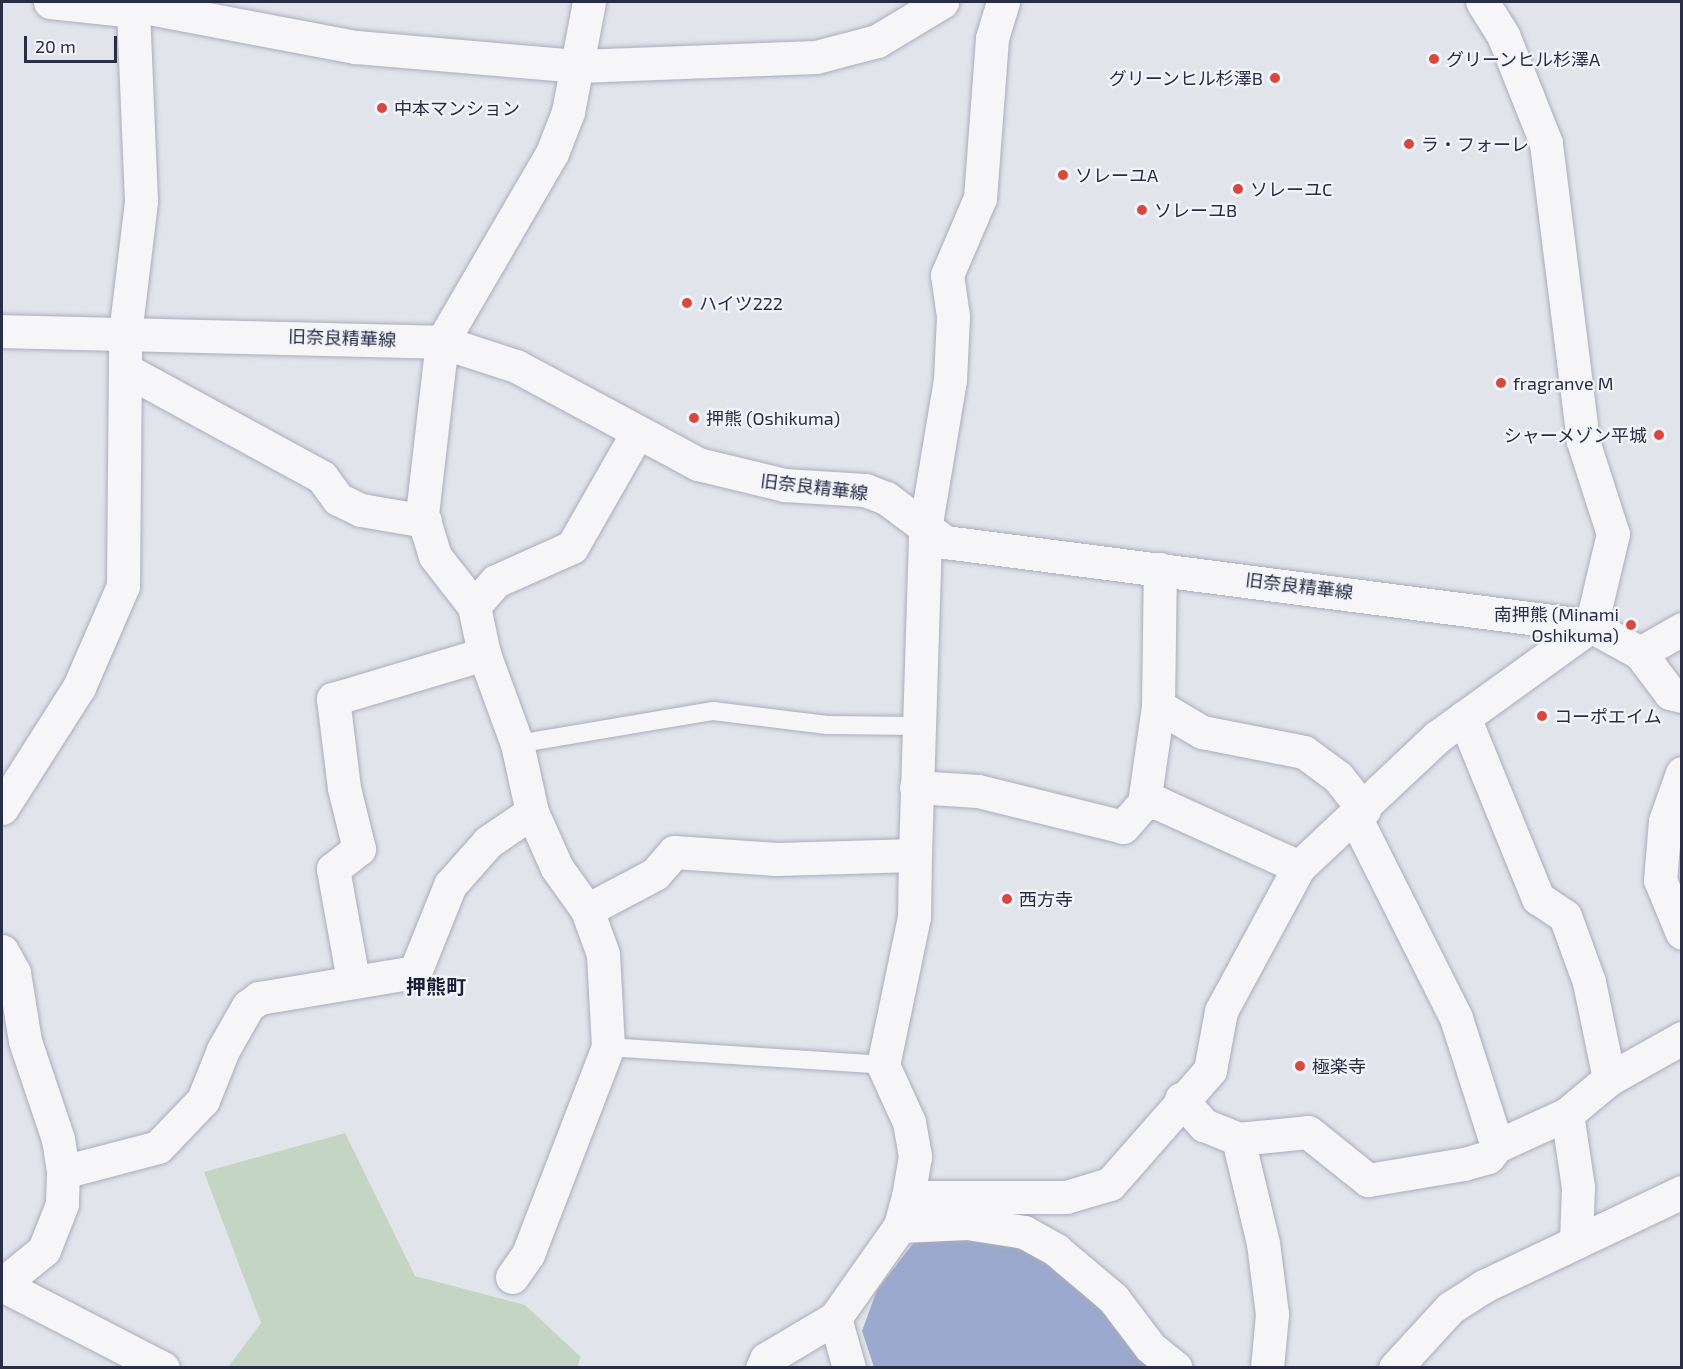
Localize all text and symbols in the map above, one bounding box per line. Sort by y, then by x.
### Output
scale bar [27,24,120,62]
text: 20 m [35,35,76,57]
place label: グリーンヒル杉澤A [1446,48,1601,70]
marker: グリーンヒル杉澤A [1427,52,1441,66]
place label: グリーンヒル杉澤B [1108,67,1263,89]
marker: グリーンヒル杉澤B [1268,71,1282,85]
place label: 中本マンション [394,97,520,119]
marker: 中本マンション [375,101,389,115]
place label: ラ・フォーレ [1421,133,1529,155]
marker: ラ・フォーレ [1402,137,1416,151]
place label: ソレーユA [1075,164,1158,186]
marker: ソレーユA [1056,168,1070,182]
place label: ソレーユC [1250,178,1332,200]
marker: ソレーユC [1231,182,1245,196]
place label: ソレーユB [1154,199,1237,221]
marker: ソレーユB [1135,203,1149,217]
place label: ハイツ222 [699,292,783,314]
marker: ハイツ222 [680,296,694,310]
street label: 旧奈良精華線 [288,325,396,351]
place label: fragranve M [1513,372,1613,394]
marker: fragranve M [1494,376,1508,390]
place label: 押熊 (Oshikuma) [706,407,838,429]
marker: 押熊 (Oshikuma) [687,411,701,425]
place label: シャーメゾン平城 [1503,424,1647,446]
marker: シャーメゾン平城 [1652,428,1666,442]
street label: 旧奈良精華線 [759,470,869,504]
street label: 旧奈良精華線 [1244,569,1354,603]
place label: 南押熊 (Minami Oshikuma) [1494,604,1619,646]
marker: 南押熊 (Minami Oshikuma) [1624,618,1638,632]
place label: コーポエイム [1554,705,1662,727]
marker: コーポエイム [1535,709,1549,723]
place label: 西方寺 [1019,888,1073,910]
marker: 西方寺 [1000,892,1014,906]
district label: 押熊町 [406,974,466,998]
place label: 極楽寺 [1312,1055,1366,1077]
marker: 極楽寺 [1293,1059,1307,1073]

